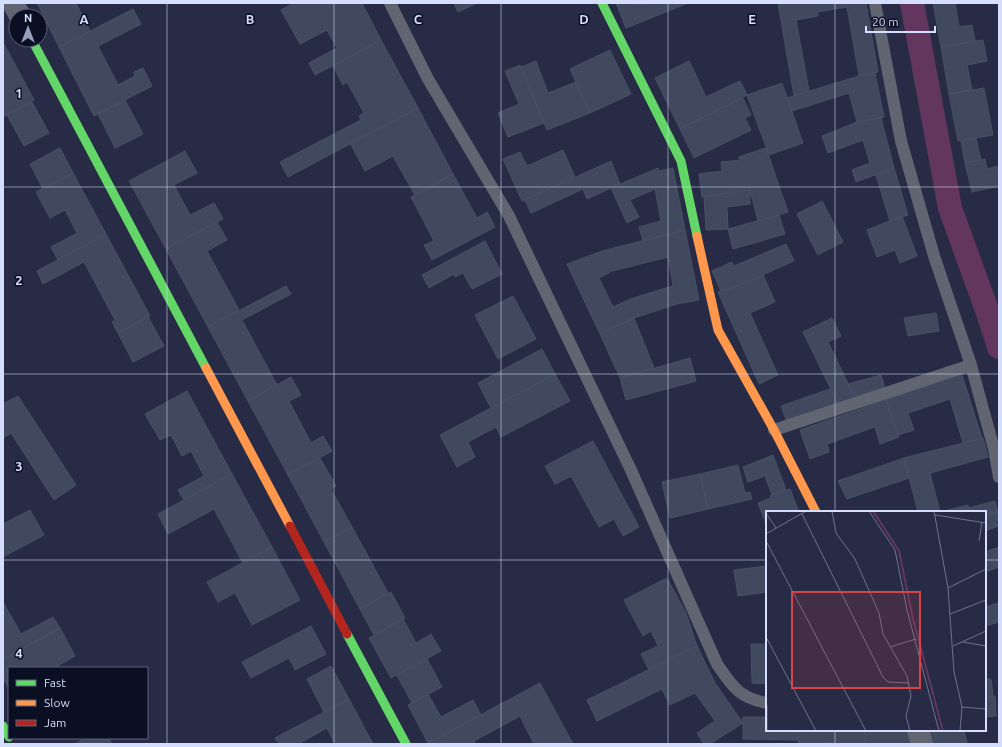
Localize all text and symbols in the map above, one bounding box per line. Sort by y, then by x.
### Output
north arrow [8,8,48,48]
scale bar [866,8,935,34]
text: N [24,12,32,24]
text: A [79,12,89,26]
text: B [246,12,255,26]
text: C [414,12,423,26]
text: D [579,12,589,26]
text: E [748,12,756,26]
text: 20 m [872,15,899,28]
text: 1 [15,86,23,100]
text: 2 [15,273,23,287]
text: 3 [15,459,23,473]
inset map [766,511,986,731]
text: 4 [15,646,23,660]
legend [8,667,148,739]
text: Fast [44,676,66,689]
text: Slow [44,696,70,709]
text: Jam [44,716,66,729]

